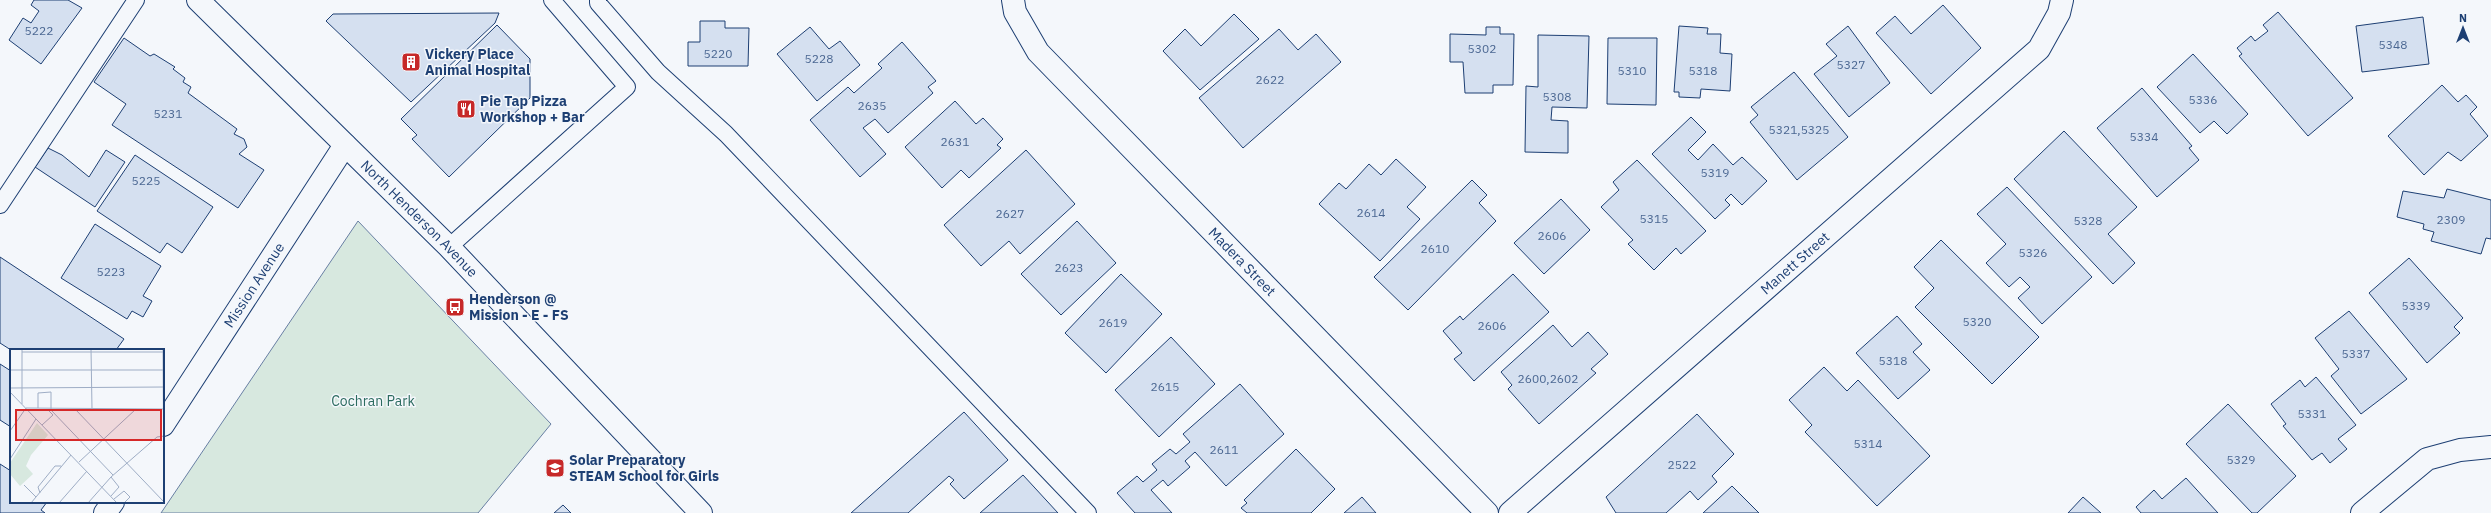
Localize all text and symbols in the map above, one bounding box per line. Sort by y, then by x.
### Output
north arrow [2443,8,2483,48]
text: N [2459,11,2467,25]
house number: 5222 [25,23,53,38]
house number: 5348 [2379,37,2407,52]
house number: 5302 [1468,41,1496,56]
place label: Vickery Place Animal Hospital [425,45,530,79]
house number: 5220 [704,46,732,61]
building icon: Vickery Place Animal Hospital [400,51,422,73]
house number: 5228 [805,51,833,66]
house number: 5327 [1837,57,1865,72]
house number: 5310 [1618,63,1646,78]
house number: 5318 [1689,63,1717,78]
house number: 2622 [1256,72,1284,87]
house number: 5308 [1543,89,1571,104]
place label: Pie Tap Pizza Workshop + Bar [480,92,585,126]
house number: 5336 [2189,92,2217,107]
restaurant icon: Pie Tap Pizza Workshop + Bar [455,98,477,120]
house number: 2635 [858,98,886,113]
house number: 5231 [154,106,182,121]
house number: 5321,5325 [1769,122,1829,137]
house number: 5334 [2130,129,2158,144]
house number: 2631 [941,134,969,149]
street label: North Henderson Avenue [357,156,482,281]
house number: 5319 [1701,165,1729,180]
house number: 5225 [132,173,160,188]
house number: 2614 [1357,205,1385,220]
house number: 2627 [996,206,1024,221]
house number: 5315 [1640,211,1668,226]
house number: 2309 [2437,212,2465,227]
house number: 5328 [2074,213,2102,228]
street label: Madera Street [1205,224,1280,300]
house number: 2606 [1538,228,1566,243]
street label: Manett Street [1757,228,1833,298]
street label: Mission Avenue [220,239,288,331]
house number: 2610 [1421,241,1449,256]
house number: 5326 [2019,245,2047,260]
house number: 2623 [1055,260,1083,275]
house number: 5223 [97,264,125,279]
place label: Henderson @ Mission - E - FS [469,290,569,324]
bus stop icon: Henderson @ Mission - E - FS [444,296,466,318]
house number: 5339 [2402,298,2430,313]
house number: 5320 [1963,314,1991,329]
house number: 2619 [1099,315,1127,330]
house number: 2606 [1478,318,1506,333]
house number: 5337 [2342,346,2370,361]
inset map [10,349,164,503]
house number: 5318 [1879,353,1907,368]
house number: 2600,2602 [1518,371,1578,386]
house number: 2615 [1151,379,1179,394]
park label: Cochran Park [331,392,415,410]
house number: 5331 [2298,406,2326,421]
house number: 5314 [1854,436,1882,451]
house number: 2611 [1210,442,1238,457]
place label: Solar Preparatory STEAM School for Girls [569,451,719,485]
house number: 5329 [2227,452,2255,467]
school or university icon: Solar Preparatory STEAM School for Girls [544,457,566,479]
house number: 2522 [1668,457,1696,472]

